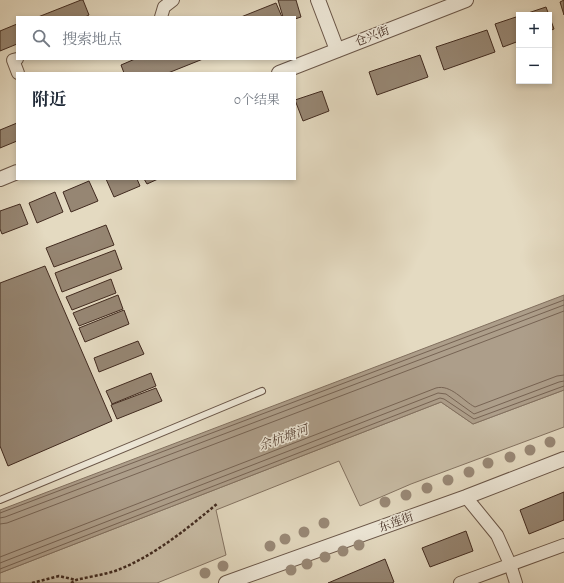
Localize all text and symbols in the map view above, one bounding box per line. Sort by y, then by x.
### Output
map controls [516,12,552,84]
button: + [516,12,552,48]
search box [16,16,296,60]
street label: 仓兴街 [352,22,393,50]
icon: search [30,27,52,49]
text: 搜索地点 [62,29,122,49]
button: − [516,48,552,84]
text: 附近 [32,88,66,111]
text: 0个结果 [234,91,280,108]
water label: 余杭塘河 [256,420,312,454]
street label: 东莲街 [376,508,417,536]

